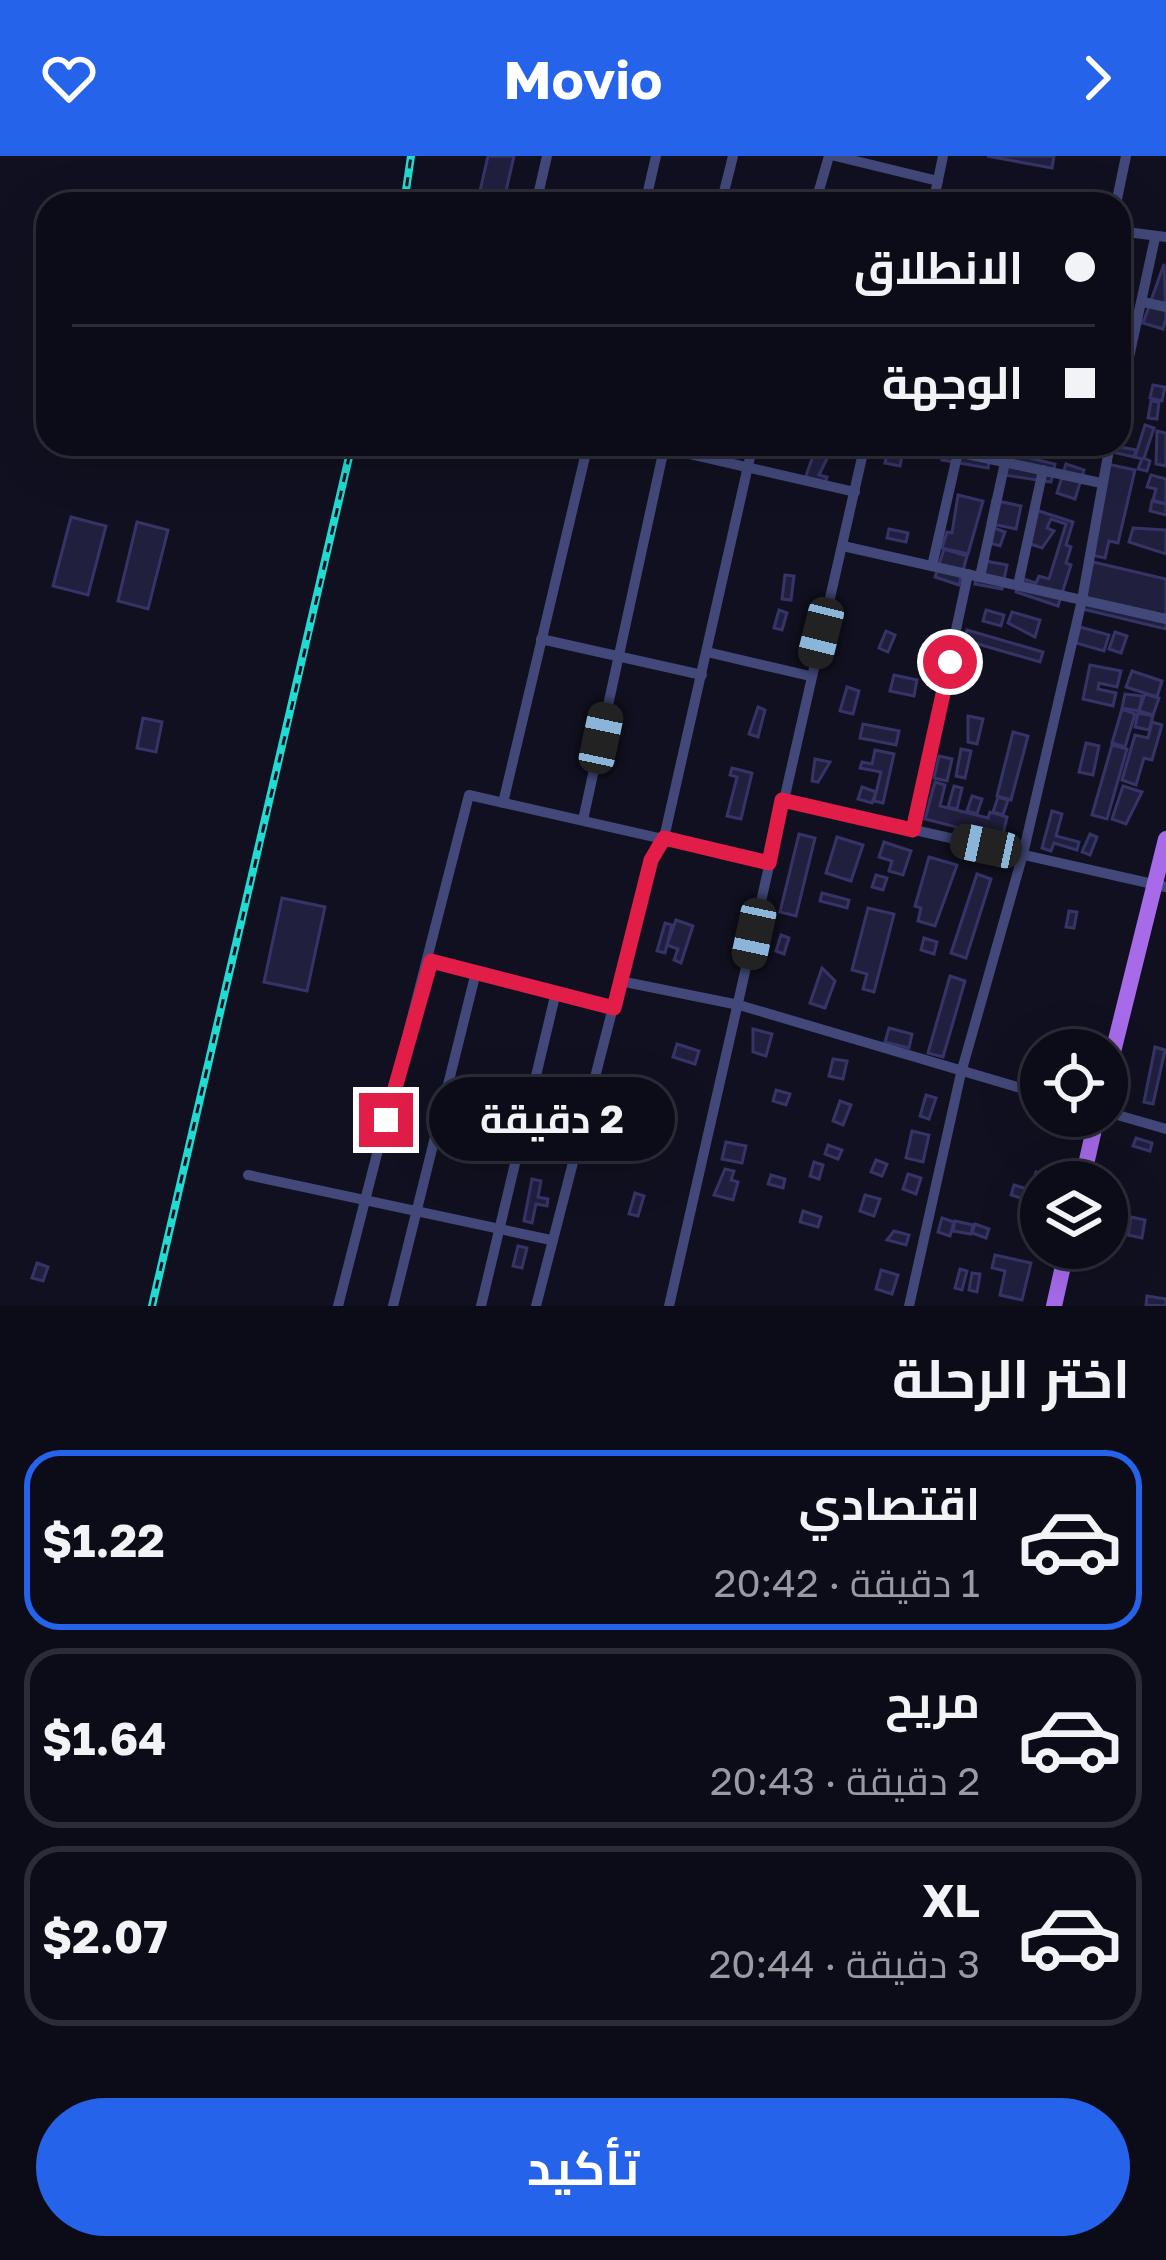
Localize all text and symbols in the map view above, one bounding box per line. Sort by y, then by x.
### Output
icon: heart [36,45,102,111]
icon: forward [1064,45,1130,111]
text: Movio [504,46,663,111]
text: الانطلاق [854,240,1023,294]
text: الوجهة [882,355,1023,409]
car [795,594,847,672]
route start [923,635,977,689]
car [576,699,626,777]
car [947,821,1025,871]
car [729,895,779,973]
map controls [1020,1029,1128,1269]
button: locate [1020,1029,1128,1137]
callout: 2 دقيقة [428,1078,674,1162]
route end [359,1093,413,1147]
text: 2 دقيقة [480,1095,624,1142]
button: layers [1020,1161,1128,1269]
text: اختر الرحلة [892,1345,1130,1410]
text: اقتصادي [799,1476,980,1530]
icon: car [1016,1486,1124,1594]
text: $1.22 [42,1513,165,1567]
text: 1 دقيقة · 20:42 [714,1559,980,1606]
text: مريح [885,1674,980,1728]
icon: car [1016,1684,1124,1792]
text: $1.64 [42,1711,166,1765]
text: 2 دقيقة · 20:43 [710,1757,980,1804]
text: XL [922,1873,980,1927]
icon: car [1016,1882,1124,1990]
text: $2.07 [42,1909,168,1963]
text: 3 دقيقة · 20:44 [709,1940,980,1987]
button: تأكيد [36,2098,1130,2236]

